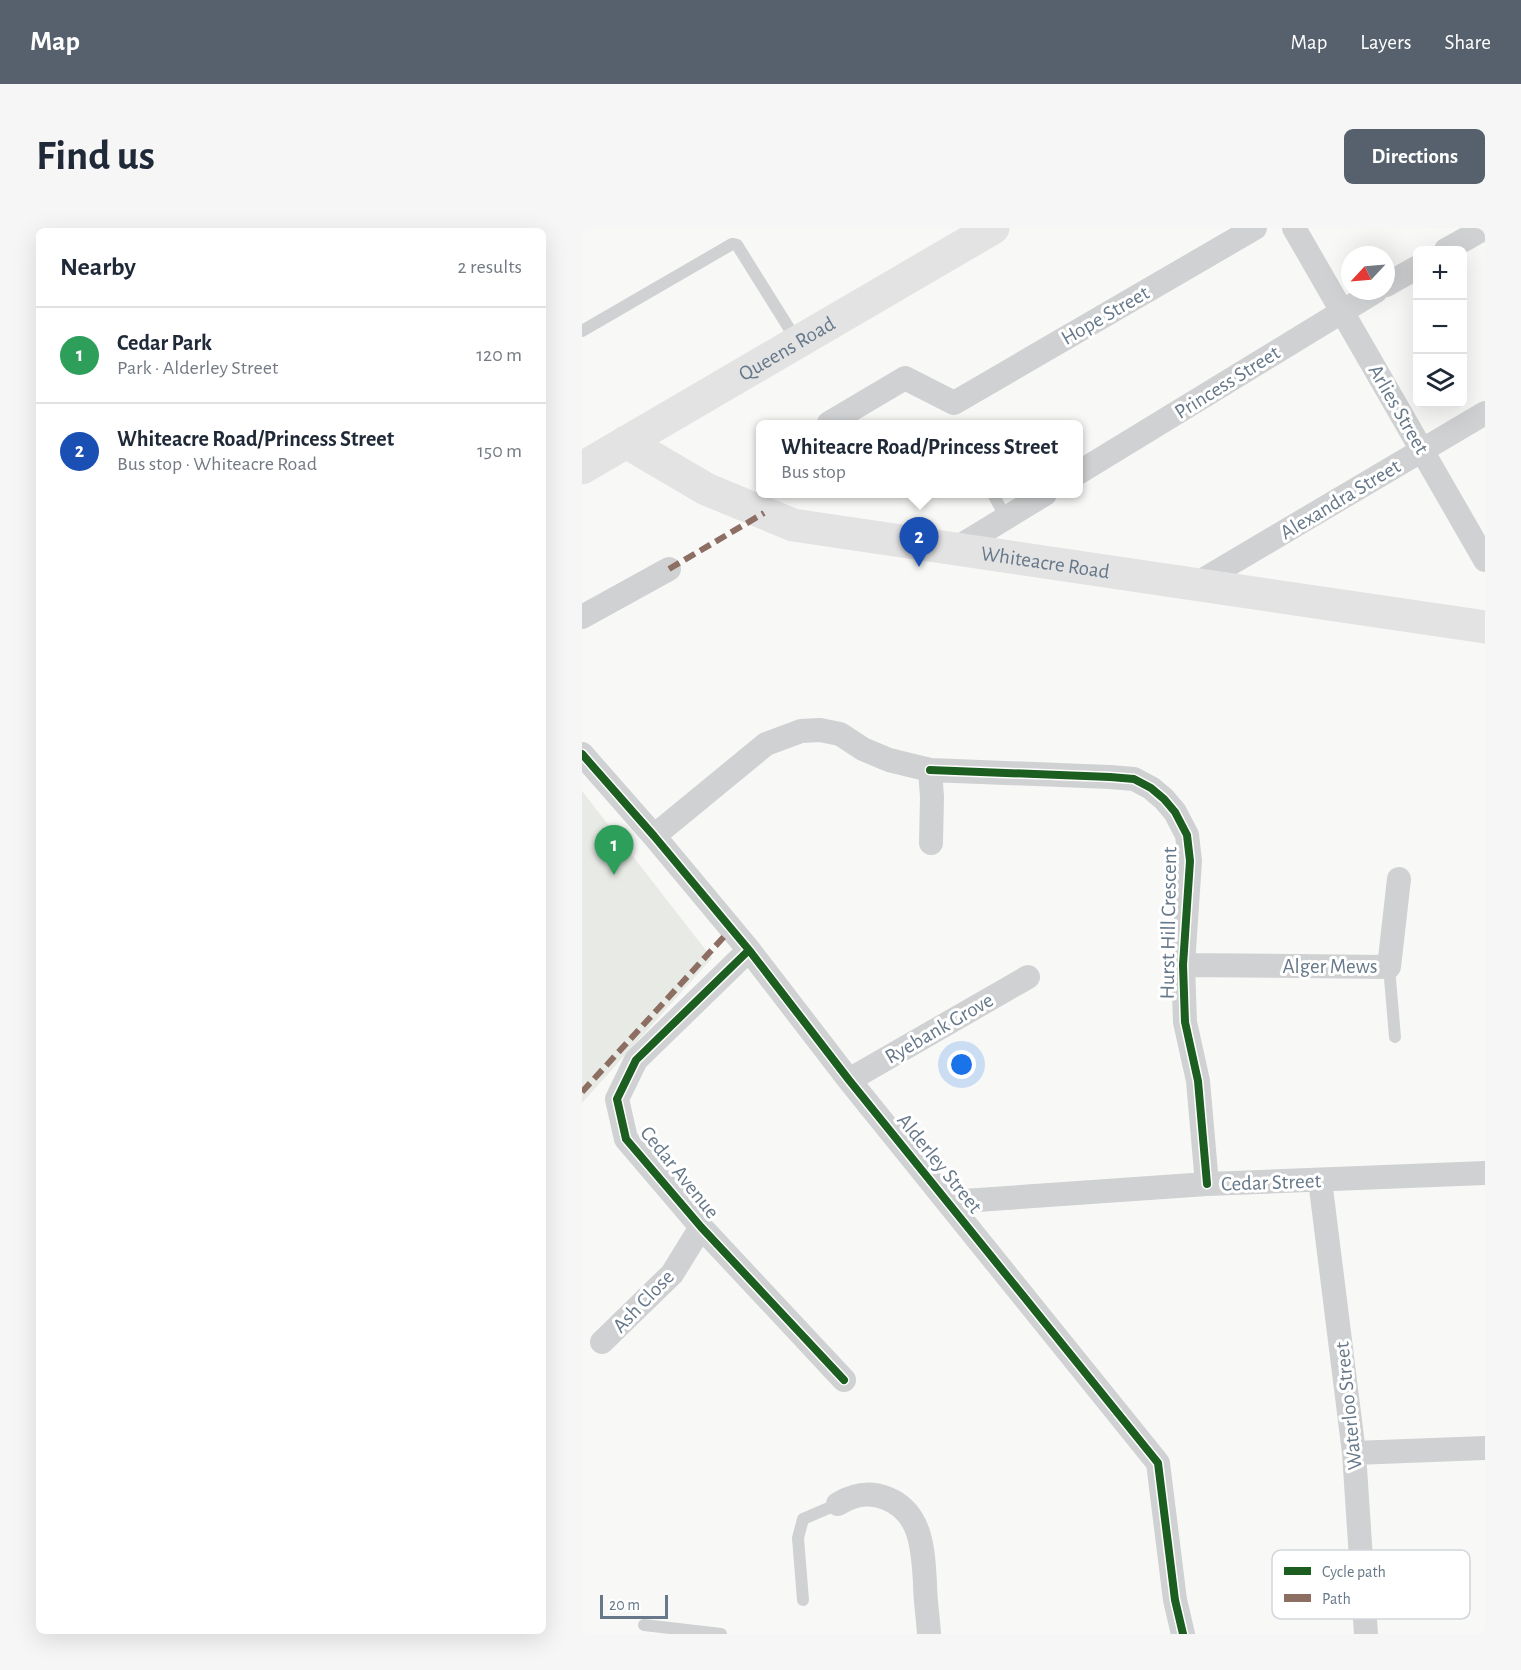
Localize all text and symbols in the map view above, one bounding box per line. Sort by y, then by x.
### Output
text: Map [30,28,80,56]
text: Map [1291,32,1327,53]
text: Layers [1360,32,1411,53]
text: Share [1444,32,1491,53]
button: Directions [1344,129,1485,184]
text: Find us [36,135,155,177]
north arrow [1341,246,1395,300]
map controls [1413,246,1467,408]
button: + [1413,246,1467,300]
text: Nearby [60,254,136,280]
text: 2 results [458,257,522,277]
street label: Hope Street [1058,282,1153,349]
button: − [1413,300,1467,354]
street label: Queens Road [735,313,839,385]
text: Cedar Park [117,332,212,354]
street label: Princess Street [1171,342,1284,423]
text: 1 [76,345,83,365]
text: 120 m [476,345,522,365]
button: layers [1413,354,1467,408]
text: Park · Alderley Street [117,358,278,378]
street label: Arlies Street [1365,361,1433,458]
popup [756,420,1083,498]
text: Whiteacre Road/Princess Street [117,428,394,450]
text: Whiteacre Road/Princess Street [781,436,1058,458]
text: 2 [75,441,84,461]
text: 150 m [477,441,522,461]
text: Bus stop · Whiteacre Road [117,454,317,474]
street label: Alexandra Street [1277,455,1404,543]
text: Bus stop [781,462,846,482]
pin: 2 [900,518,938,567]
street label: Whiteacre Road [979,543,1111,583]
pin: 1 [594,826,633,875]
street label: Hurst Hill Crescent [1157,846,1180,1000]
street label: Alger Mews [1282,956,1378,977]
street label: Ryebank Grove [882,989,997,1068]
your location [947,1050,976,1079]
street label: Alderley Street [893,1110,986,1217]
street label: Cedar Avenue [636,1122,723,1222]
street label: Cedar Street [1221,1170,1322,1195]
street label: Ash Close [609,1266,678,1337]
street label: Waterloo Street [1331,1340,1366,1471]
legend [1272,1550,1470,1619]
text: Cycle path [1322,1564,1386,1581]
text: Path [1322,1591,1351,1607]
scale bar [600,1592,668,1620]
text: 20 m [609,1597,640,1613]

